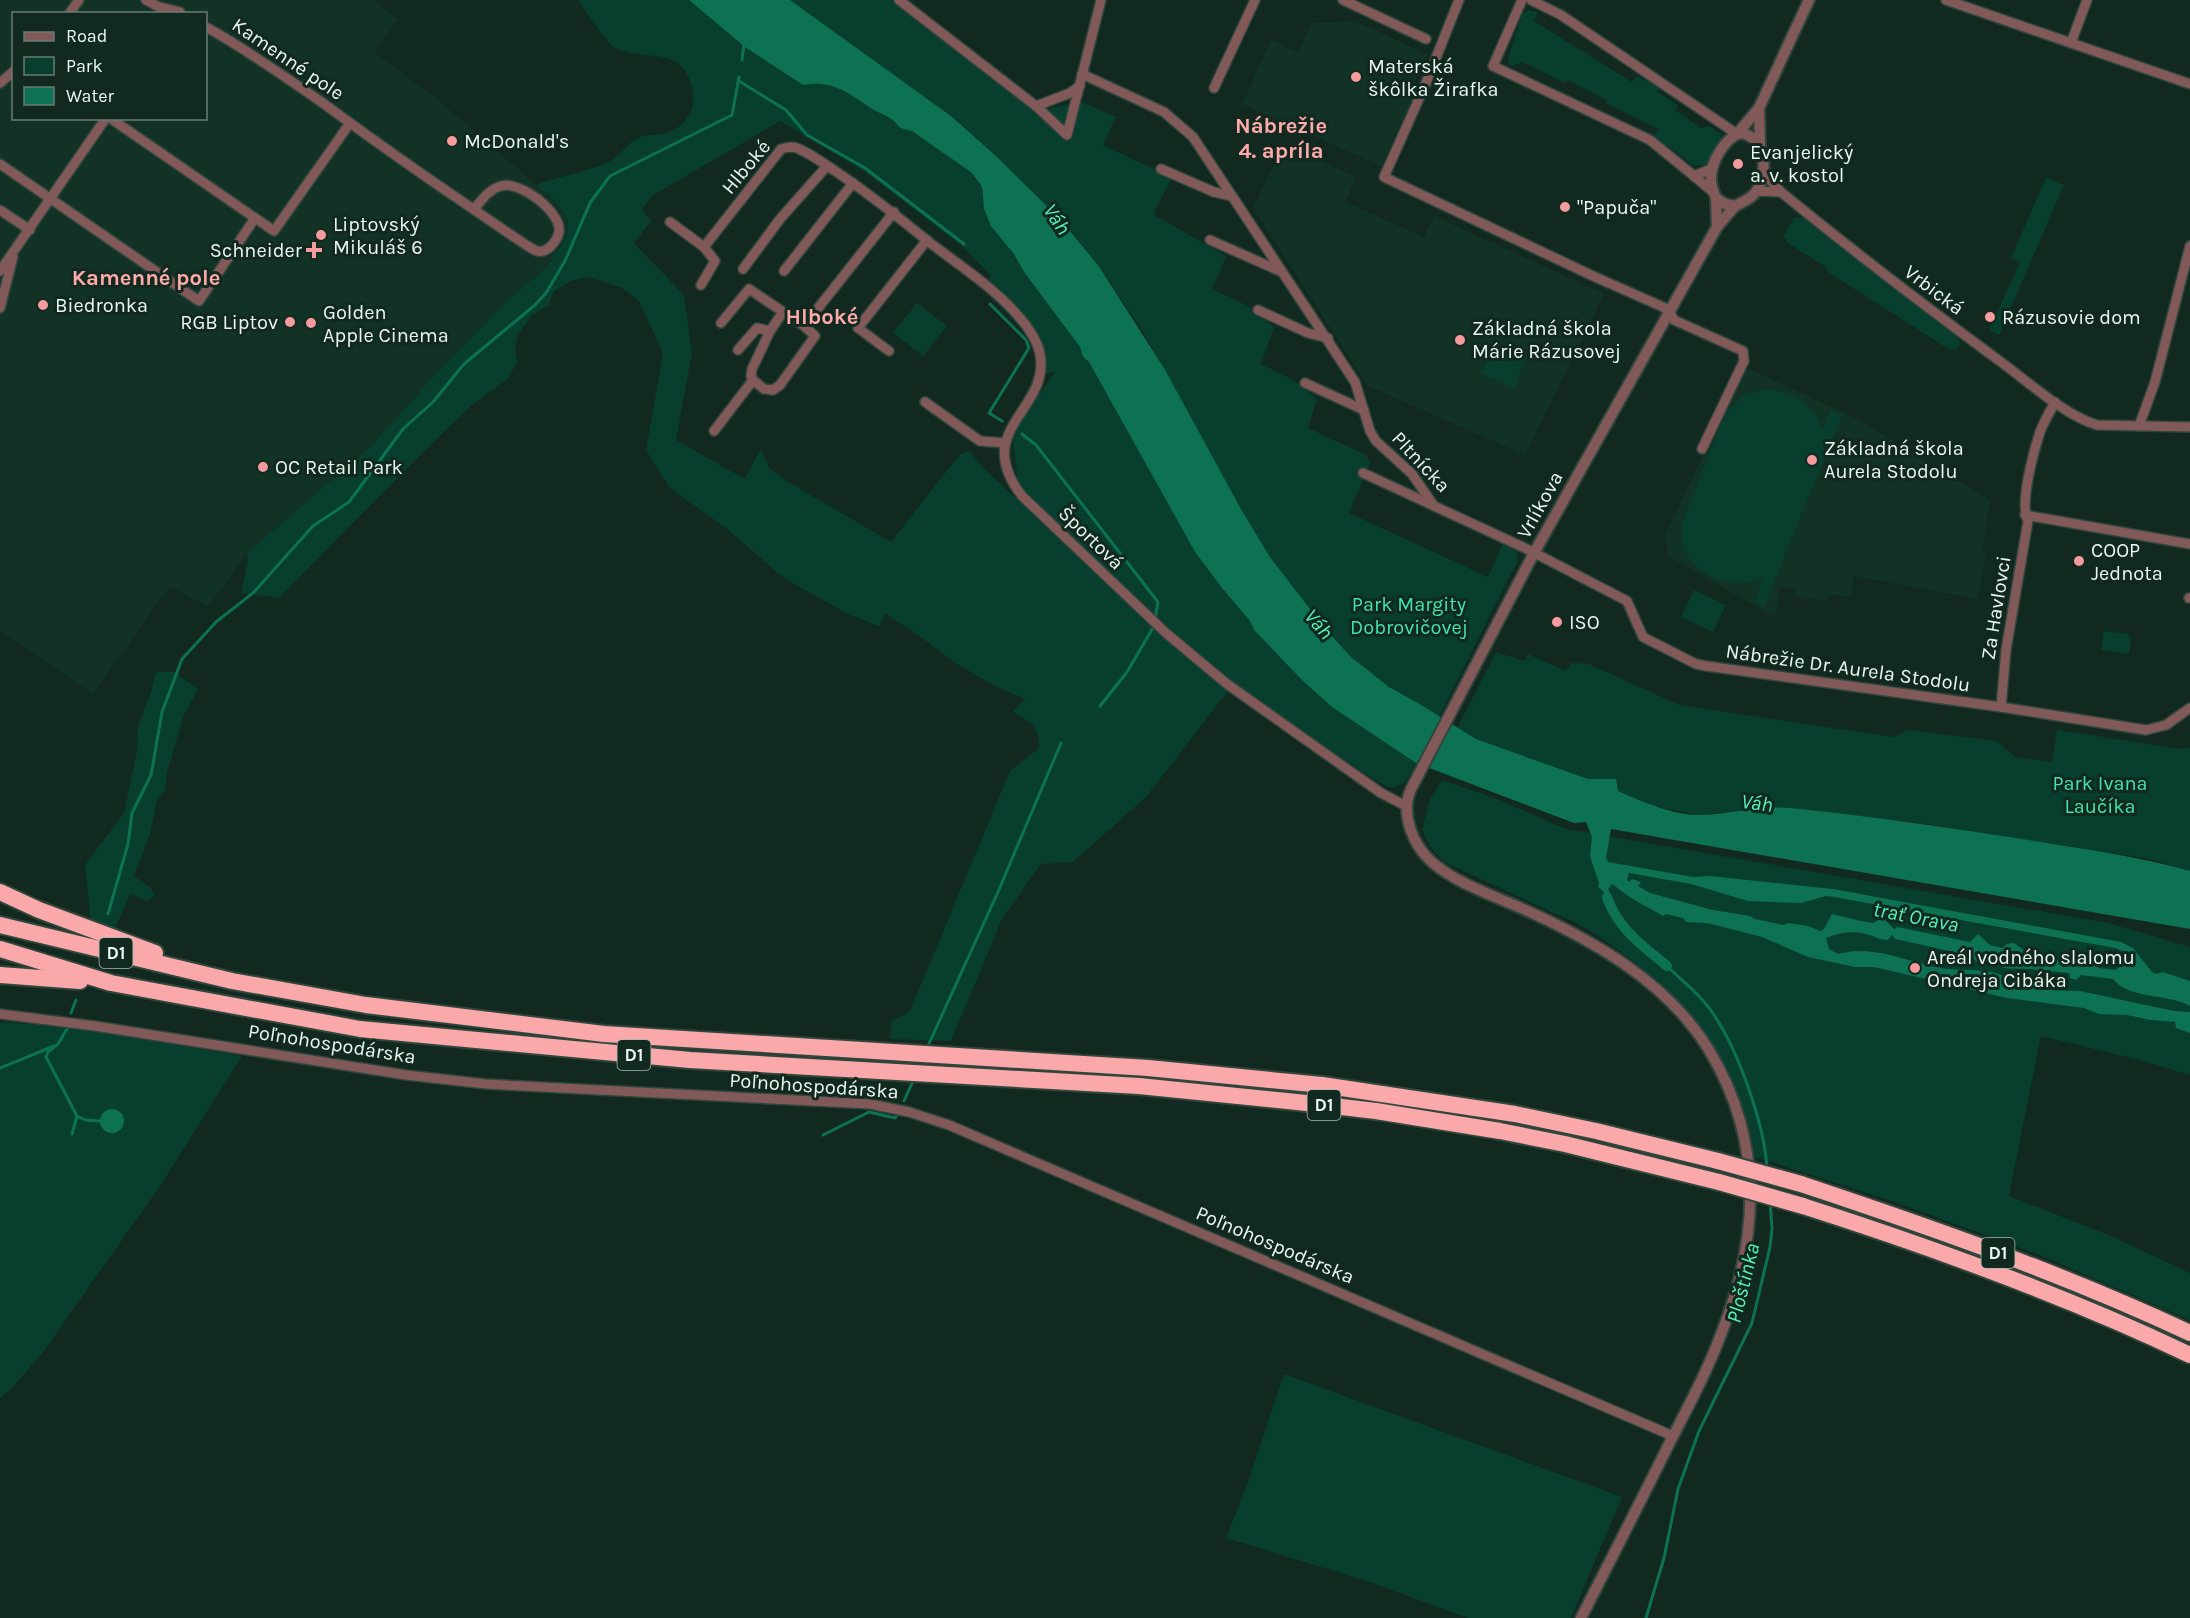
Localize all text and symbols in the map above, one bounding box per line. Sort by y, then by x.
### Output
legend [12,12,207,120]
street label: Kamenné pole [228,13,348,105]
text: Road [66,25,107,47]
text: Park [66,55,103,77]
place label: Materská škôlka Žirafka [1368,55,1499,101]
marker: Materská škôlka Žirafka [1349,70,1363,84]
text: Water [66,85,114,107]
district label: Nábrežie 4. apríla [1235,113,1327,164]
place label: McDonald's [464,130,569,153]
marker: McDonald's [445,134,459,148]
street label: Hlboké [717,135,775,199]
place label: Evanjelický a. v. kostol [1750,141,1853,187]
marker: Evanjelický a. v. kostol [1731,157,1745,171]
place label: "Papuča" [1577,196,1656,219]
water label: Váh [1038,199,1076,239]
marker: "Papuča" [1558,200,1572,214]
place label: Liptovský Mikuláš 6 [333,213,423,259]
marker: Liptovský Mikuláš 6 [314,228,328,242]
place label: Schneider [210,239,303,262]
marker: Schneider [307,243,321,257]
street label: Vrbická [1900,260,1968,320]
district label: Kamenné pole [72,265,220,291]
place label: Biedronka [55,294,148,317]
marker: Biedronka [36,298,50,312]
place label: Golden Apple Cinema [323,301,449,347]
district label: Hlboké [786,304,858,330]
place label: Rázusovie dom [2002,306,2141,329]
marker: Rázusovie dom [1983,310,1997,324]
place label: RGB Liptov [180,311,278,334]
marker: RGB Liptov [283,315,297,329]
marker: Golden Apple Cinema [304,316,318,330]
place label: Základná škola Márie Rázusovej [1472,317,1621,363]
marker: Základná škola Márie Rázusovej [1453,333,1467,347]
street label: Pltnícka [1387,427,1455,497]
place label: Základná škola Aurela Stodolu [1824,437,1964,483]
marker: Základná škola Aurela Stodolu [1805,453,1819,467]
place label: OC Retail Park [275,456,403,479]
marker: OC Retail Park [256,460,270,474]
street label: Vrlíkova [1512,468,1568,542]
street label: Športová [1054,501,1129,575]
place label: COOP Jednota [2091,539,2163,585]
street label: Za Havlovci [1976,554,2016,662]
marker: COOP Jednota [2072,554,2086,568]
park label: Park Margity Dobrovičovej [1350,593,1468,639]
water label: Váh [1300,604,1338,644]
place label: ISO [1569,611,1600,634]
marker: ISO [1550,615,1564,629]
street label: Nábrežie Dr. Aurela Stodolu [1724,639,1972,697]
park label: Park Ivana Laučíka [2052,772,2148,818]
water label: Váh [1739,789,1775,817]
water label: trať Orava [1871,897,1961,937]
road number: D1 [100,938,132,968]
place label: Areál vodného slalomu Ondreja Cibáka [1927,946,2135,992]
marker: Areál vodného slalomu Ondreja Cibáka [1908,961,1922,975]
street label: Poľnohospodárska [246,1019,418,1069]
road number: D1 [618,1040,650,1070]
street label: Poľnohospodárska [729,1069,899,1103]
road number: D1 [1308,1090,1340,1120]
street label: Poľnohospodárska [1192,1201,1358,1289]
road number: D1 [1982,1238,2014,1268]
water label: Ploštínka [1722,1241,1764,1325]

